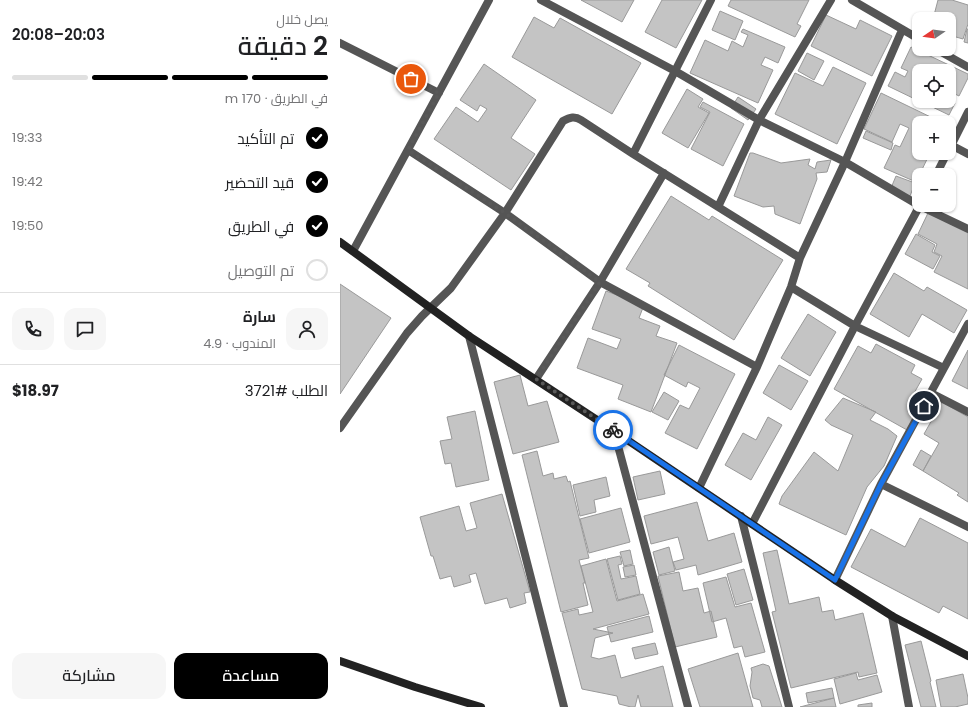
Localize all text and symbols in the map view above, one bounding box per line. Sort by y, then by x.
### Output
text: يصل خلال [276,10,328,29]
north arrow [912,12,956,56]
map controls [912,12,956,212]
text: 20:03–20:08 [12,24,105,45]
text: 2 دقيقة [238,28,328,64]
pin [394,62,428,96]
button: locate [912,64,956,108]
icon: bag [400,68,422,90]
text: في الطريق · 170 m [225,89,328,108]
button: + [912,116,956,160]
icon: check [306,127,328,149]
text: 19:33 [12,128,42,147]
text: تم التأكيد [237,128,294,149]
button: − [912,168,956,212]
icon: check [306,171,328,193]
text: 19:42 [12,172,43,191]
text: قيد التحضير [225,172,294,193]
icon: check [306,215,328,237]
text: 19:50 [12,216,43,235]
text: في الطريق [228,216,294,237]
text: تم التوصيل [228,260,294,281]
text: سارة [243,306,276,327]
button: phone [12,308,54,350]
button: chat [64,308,106,350]
button: person [286,308,328,350]
text: المندوب · 4.9 [203,334,276,353]
text: $18.97 [12,380,59,401]
text: الطلب #3721 [245,380,328,401]
pin [907,389,941,423]
icon: home [913,395,935,417]
courier [593,410,633,450]
icon: bike [602,419,624,441]
button: مشاركة [12,653,166,699]
button: مساعدة [174,653,328,699]

